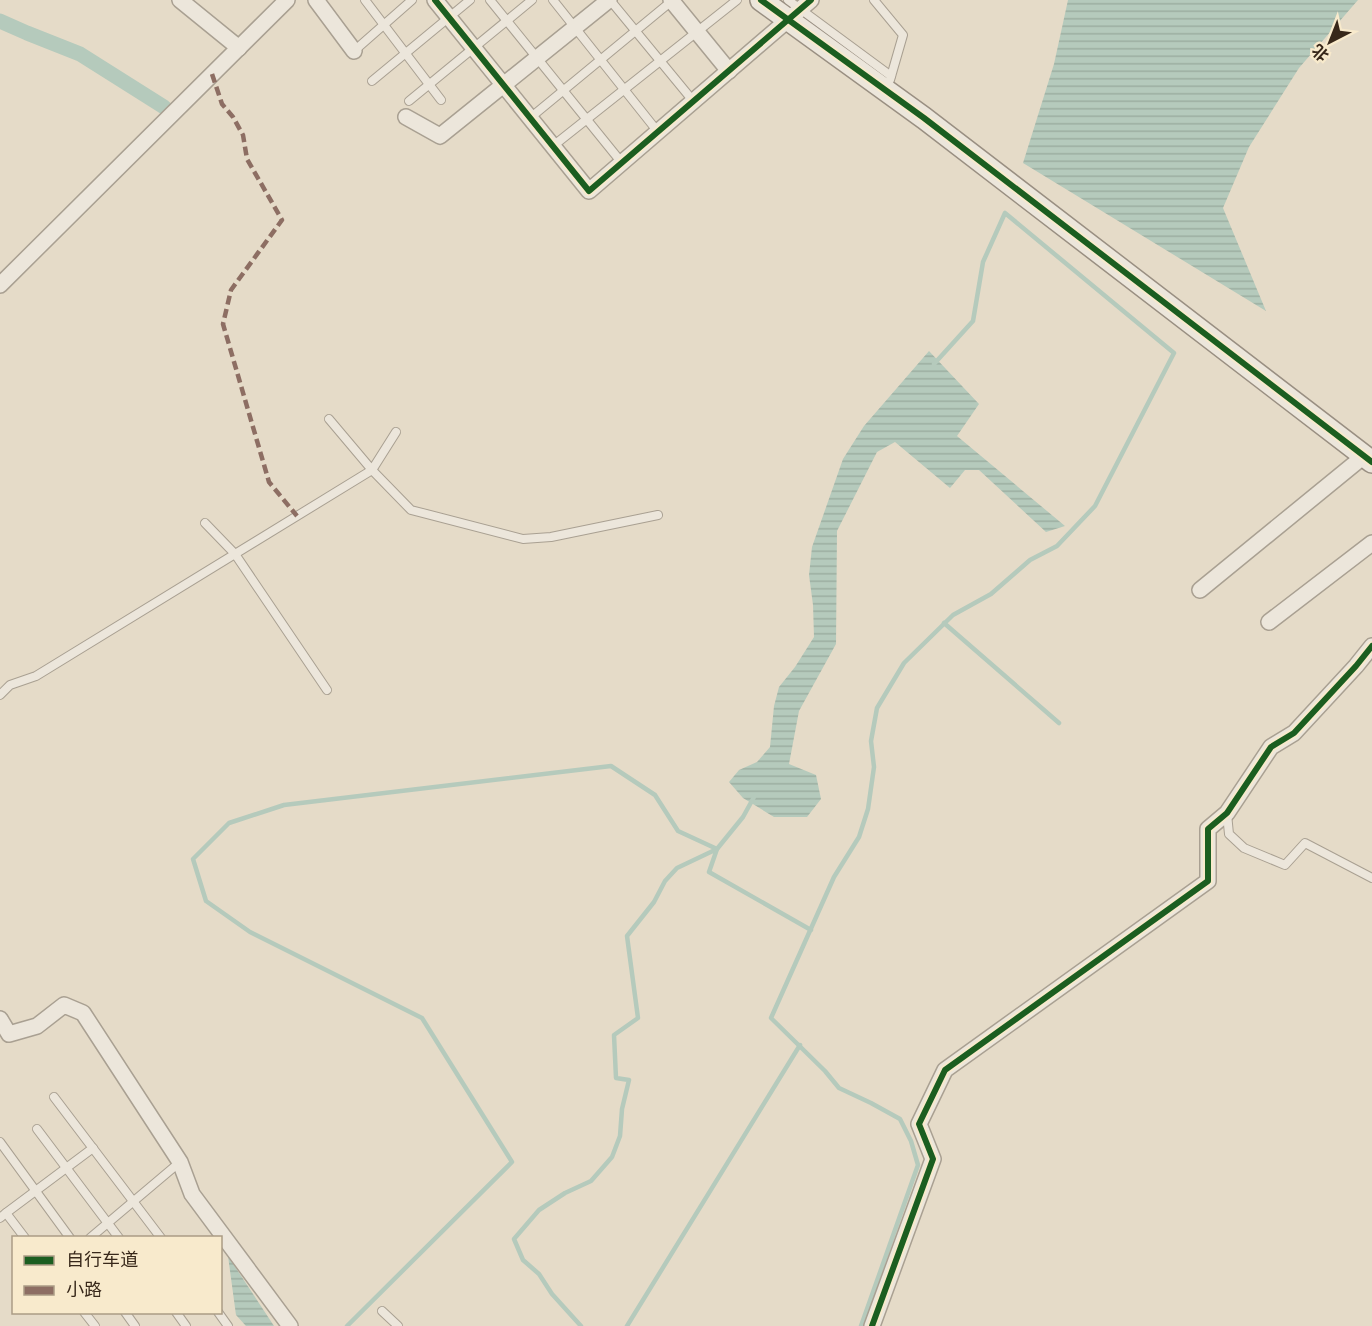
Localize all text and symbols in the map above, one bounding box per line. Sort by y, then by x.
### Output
north arrow [1300,12,1360,72]
text: 北 [1305,40,1333,68]
legend [12,1236,222,1314]
text: 自行车道 [66,1245,138,1271]
text: 小路 [66,1275,102,1301]

